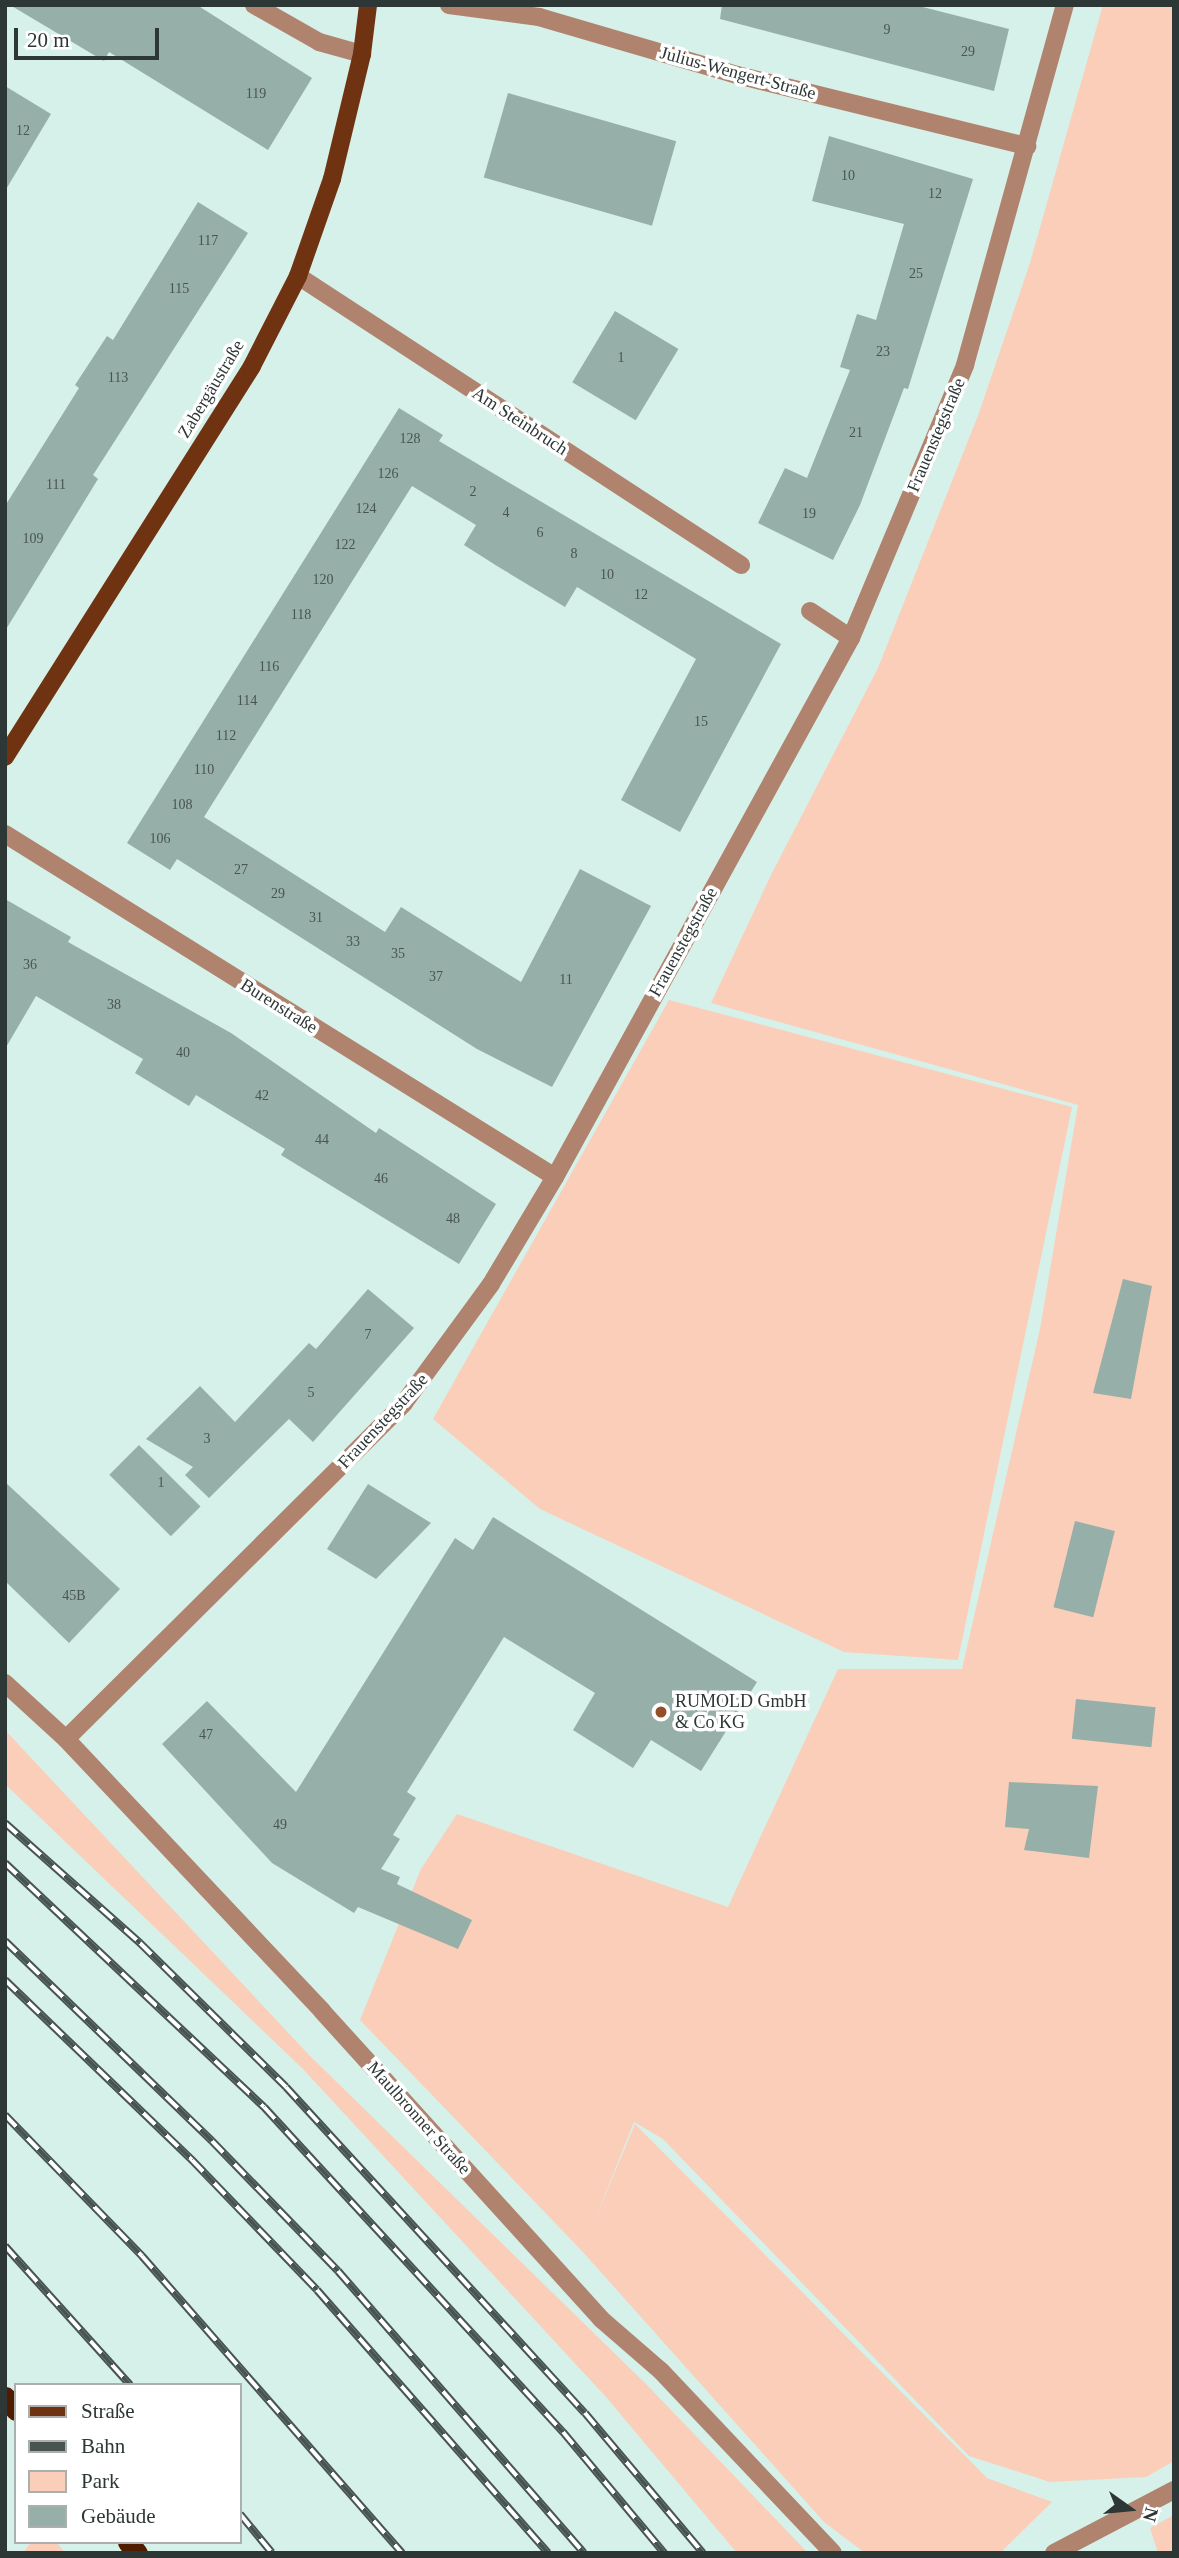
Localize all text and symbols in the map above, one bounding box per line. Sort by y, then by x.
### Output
scale bar [18,14,163,58]
house number: 9 [884,22,890,38]
text: 20 m [27,28,70,52]
street label: Julius-Wengert-Straße [658,42,818,104]
house number: 29 [961,44,975,60]
house number: 119 [246,86,266,102]
house number: 12 [16,123,30,139]
house number: 10 [841,168,855,184]
house number: 12 [928,186,942,202]
house number: 117 [198,233,218,249]
house number: 25 [909,266,923,282]
house number: 115 [169,281,189,297]
street label: Zabergäustraße [173,336,249,442]
house number: 23 [876,344,890,360]
house number: 1 [618,350,624,366]
house number: 113 [108,370,128,386]
street label: Frauenstegstraße [902,375,970,495]
street label: Am Steinbruch [468,382,572,460]
house number: 21 [849,425,863,441]
house number: 128 [400,431,420,447]
house number: 126 [378,466,398,482]
house number: 111 [46,477,66,493]
house number: 2 [470,484,476,500]
house number: 124 [356,501,376,517]
house number: 4 [503,505,510,521]
house number: 19 [802,506,816,522]
house number: 6 [536,525,544,541]
house number: 109 [22,531,44,547]
house number: 122 [334,537,356,553]
house number: 8 [570,546,578,562]
house number: 10 [600,567,614,583]
house number: 120 [312,572,334,588]
house number: 12 [634,587,648,603]
house number: 118 [291,607,311,623]
house number: 116 [259,659,279,675]
house number: 114 [237,693,257,709]
house number: 15 [694,714,708,730]
house number: 112 [216,728,236,744]
house number: 110 [194,762,214,778]
house number: 108 [172,797,192,813]
house number: 106 [150,831,170,847]
house number: 27 [234,862,248,878]
street label: Frauenstegstraße [644,883,722,1001]
house number: 29 [271,886,285,902]
house number: 31 [309,910,323,926]
house number: 33 [346,934,360,950]
house number: 35 [391,946,405,962]
house number: 36 [23,957,37,973]
house number: 37 [429,969,443,985]
house number: 11 [559,972,573,988]
street label: Burenstraße [236,974,322,1038]
house number: 38 [107,997,121,1013]
house number: 40 [176,1045,190,1061]
house number: 42 [255,1088,269,1104]
house number: 44 [315,1132,329,1148]
house number: 46 [374,1171,388,1187]
house number: 48 [446,1211,460,1227]
house number: 7 [364,1327,372,1343]
street label: Frauenstegstraße [334,1369,432,1473]
house number: 5 [308,1385,314,1401]
house number: 3 [204,1431,210,1447]
house number: 1 [158,1475,164,1491]
house number: 45B [62,1588,86,1604]
place label: RUMOLD GmbH & Co KG [675,1691,807,1734]
marker: RUMOLD GmbH & Co KG [653,1704,669,1720]
house number: 47 [199,1727,213,1743]
house number: 49 [273,1817,287,1833]
street label: Maulbronner Straße [363,2057,475,2179]
legend [14,2383,242,2544]
text: Straße [81,2399,135,2423]
text: Bahn [81,2434,125,2458]
text: Park [81,2469,120,2493]
north arrow [1095,2474,1165,2544]
text: Gebäude [81,2504,156,2528]
text: N [1139,2505,1163,2524]

